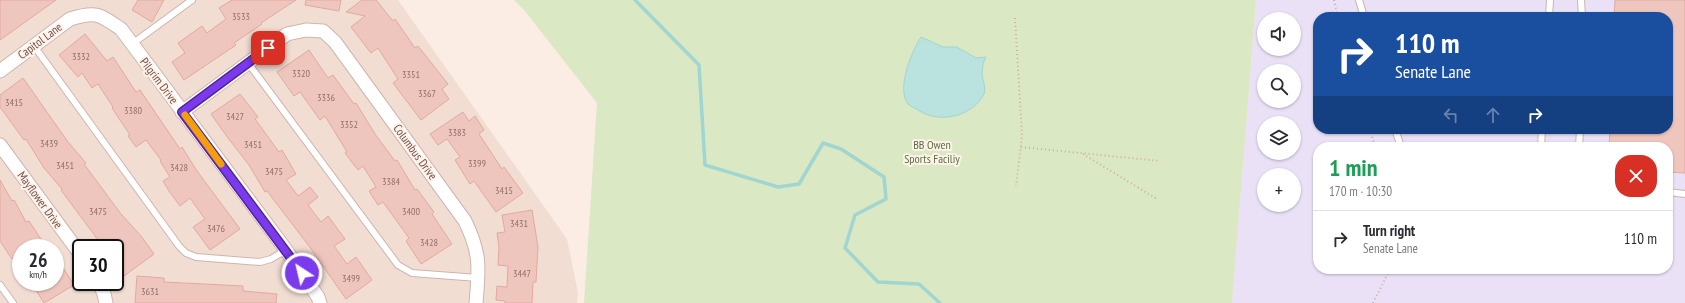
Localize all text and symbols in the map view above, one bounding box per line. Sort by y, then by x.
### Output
house number: 3533 [232,10,250,23]
map controls [1257,12,1301,212]
button: sound [1257,12,1301,56]
street label: Capitol Lane [15,19,65,62]
text: 110 m [1395,24,1459,61]
icon: right [1329,28,1381,80]
pin [251,31,285,65]
icon: arrive [257,37,279,59]
house number: 3332 [72,50,90,63]
street label: Pilgrim Drive [137,55,182,107]
text: Senate Lane [1395,60,1471,83]
button: search [1257,64,1301,108]
house number: 3320 [292,67,311,80]
house number: 3351 [402,68,420,81]
house number: 3367 [418,87,436,100]
house number: 3336 [317,91,336,104]
house number: 3415 [5,96,23,109]
house number: 3380 [124,104,143,117]
icon: left [1440,104,1462,126]
icon: ahead [1482,104,1504,126]
icon: right [1524,104,1546,126]
house number: 3427 [226,110,244,123]
button: layers [1257,116,1301,160]
house number: 3352 [340,118,358,131]
street label: Columbus Drive [390,121,441,182]
house number: 3383 [448,126,466,139]
house number: 3439 [40,137,58,150]
park label: BB Owen Sports Faciliy [904,137,960,166]
house number: 3451 [244,138,262,151]
text: 1 min [1329,152,1377,183]
button: close [1615,155,1657,197]
house number: 3399 [468,157,486,170]
house number: 3451 [56,159,74,172]
house number: 3428 [170,161,188,174]
house number: 3475 [265,165,283,178]
street label: Mayflower Drive [15,168,66,231]
button: + [1257,168,1301,212]
house number: 3384 [382,175,401,188]
text: 170 m · 10:30 [1329,183,1392,200]
house number: 3415 [495,184,513,197]
house number: 3475 [89,205,107,218]
house number: 3400 [402,205,421,218]
house number: 3431 [510,217,528,230]
text: Turn right [1363,221,1415,240]
house number: 3476 [207,222,226,235]
icon: right [1329,228,1351,250]
text: 110 m [1624,229,1657,248]
house number: 3428 [420,236,438,249]
speed limit sign: 30 [72,239,124,291]
text: Senate Lane [1363,240,1418,257]
text: 26 [28,247,48,273]
position arrow [281,252,323,294]
house number: 3447 [513,267,531,280]
text: km/h [29,268,47,281]
house number: 3499 [342,272,360,285]
house number: 3631 [141,285,159,298]

